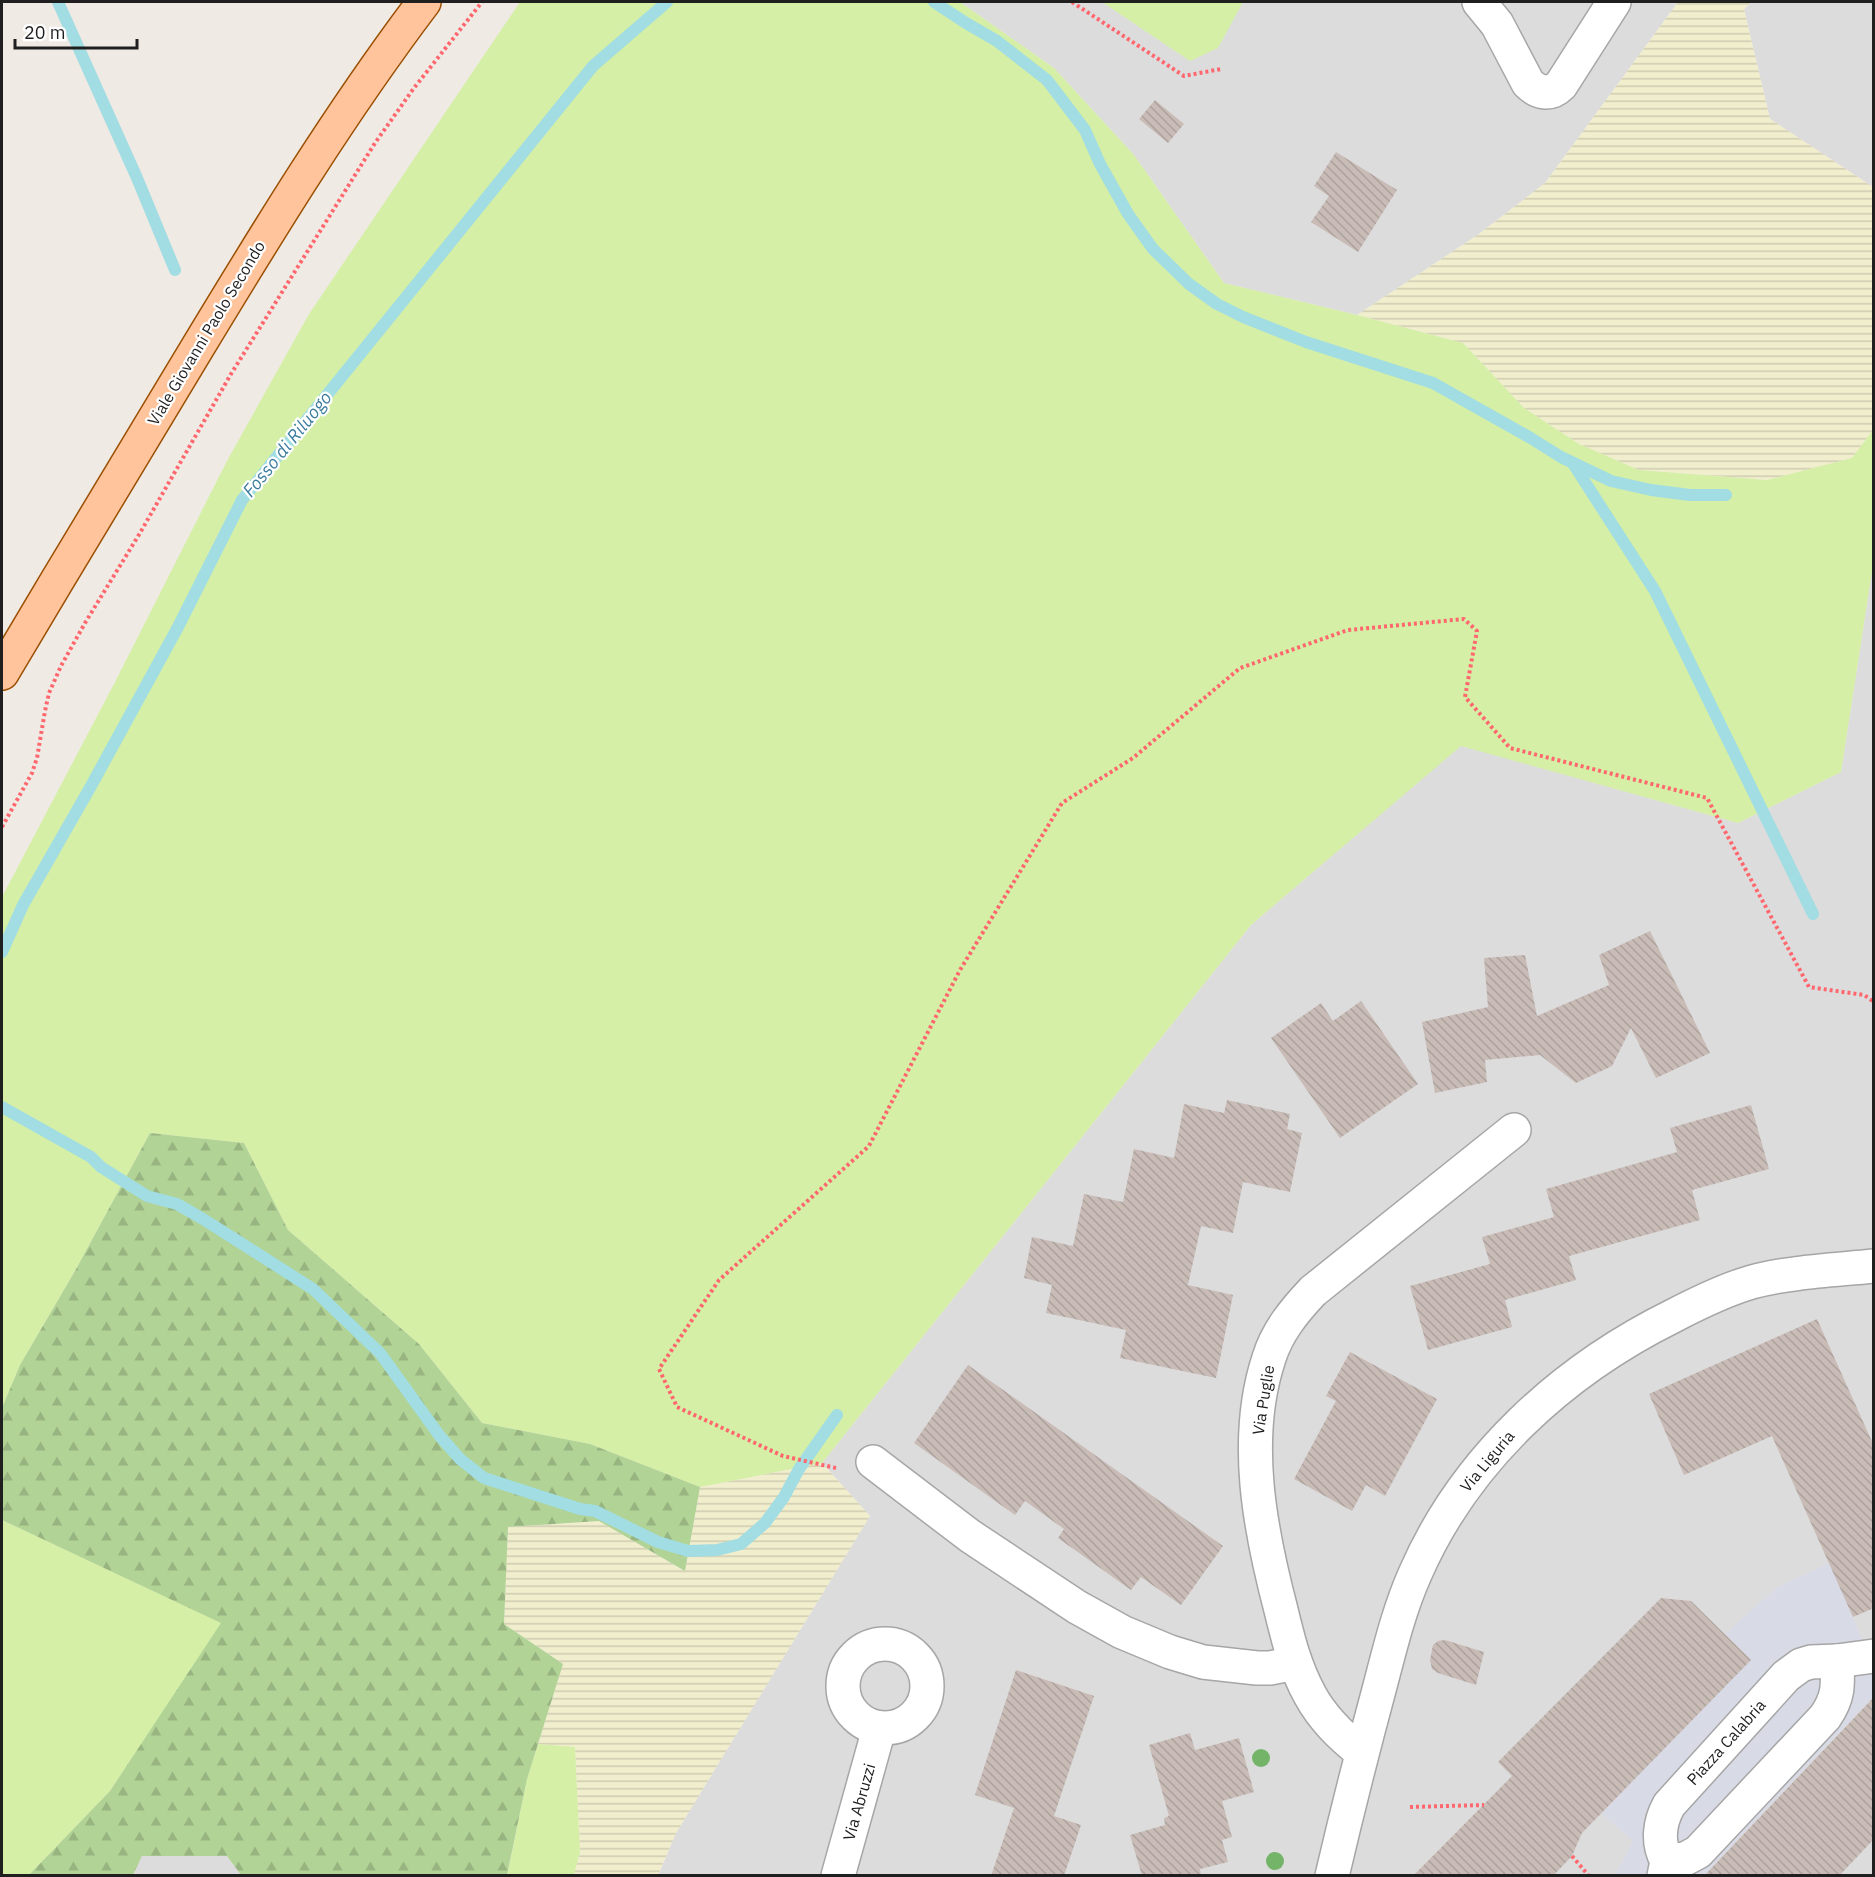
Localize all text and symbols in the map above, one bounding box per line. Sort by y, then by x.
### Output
scale bar [15,12,136,50]
text: 20 m [24,21,66,44]
street label: Viale Giovanni Paolo Secondo [143,237,269,429]
water label: Fosso di Riluogo [237,386,337,502]
street label: Via Puglie [1248,1363,1278,1436]
street label: Via Liguria [1456,1426,1519,1496]
street label: Piazza Calabria [1682,1695,1770,1789]
street label: Via Abruzzi [838,1761,880,1843]

